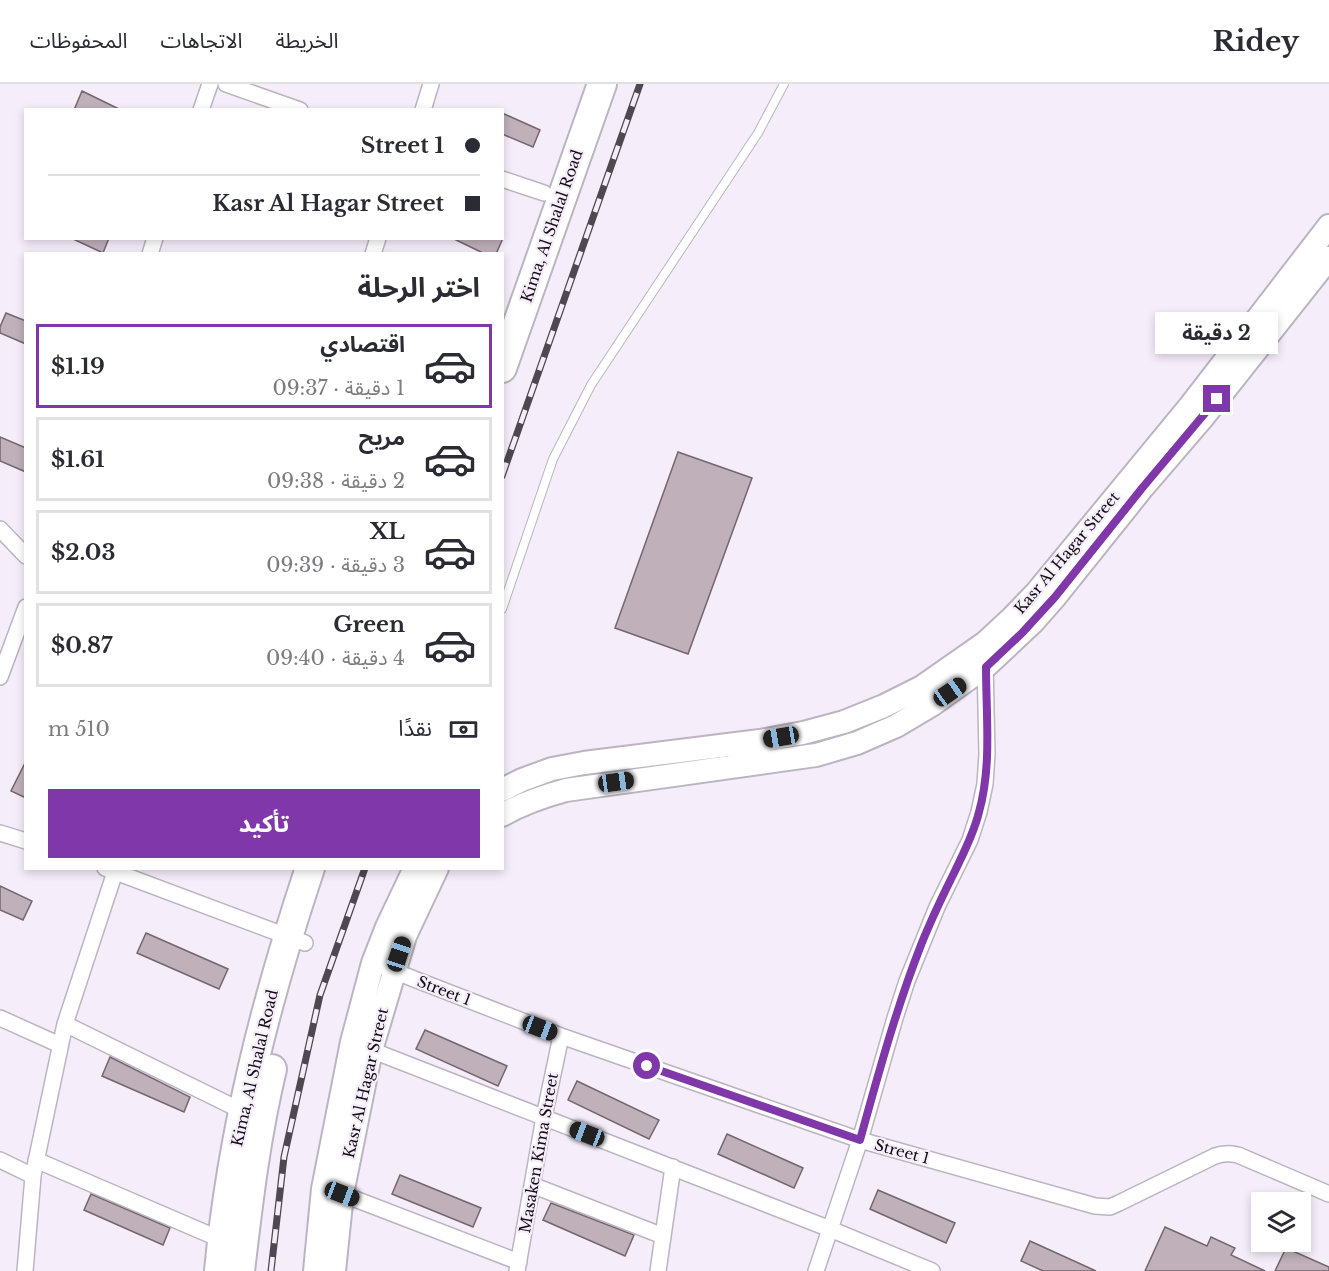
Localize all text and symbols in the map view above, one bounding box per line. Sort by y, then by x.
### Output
text: Ridey [1213,24,1299,59]
text: المحفوظات [30,28,127,54]
text: الاتجاهات [160,28,242,54]
text: الخريطة [275,28,338,54]
text: Street 1 [361,132,444,159]
street label: Kima, Al Shalal Road [516,147,587,305]
text: Kasr Al Hagar Street [212,190,444,217]
text: اختر الرحلة [358,271,480,304]
callout: 2 دقيقة [1156,312,1278,354]
text: 2 دقيقة [1182,321,1251,345]
text: اقتصادي [320,331,405,358]
icon: car [423,339,477,393]
text: $1.19 [51,353,105,380]
text: 1 دقيقة · 09:37 [272,376,405,400]
route end [1203,385,1230,412]
text: مريح [359,424,405,451]
icon: car [423,432,477,486]
text: $1.61 [51,446,105,473]
text: 2 دقيقة · 09:38 [267,469,405,493]
street label: Kasr Al Hagar Street [1010,487,1124,618]
text: XL [370,518,405,545]
icon: car [423,525,477,579]
text: $2.03 [51,539,115,566]
text: 3 دقيقة · 09:39 [266,553,405,577]
text: Green [333,611,405,638]
icon: car [423,618,477,672]
text: $0.87 [51,632,112,659]
text: 4 دقيقة · 09:40 [266,646,405,670]
car [930,674,970,710]
icon: cash [447,713,480,746]
text: نقدًا [398,715,432,742]
text: 510 m [48,717,110,741]
car [762,725,800,749]
car [597,771,635,793]
button: تأكيد [48,789,480,858]
car [385,934,413,974]
street label: Street 1 [415,972,474,1009]
street label: Kima, Al Shalal Road [227,988,282,1148]
street label: Kasr Al Hagar Street [339,1006,392,1160]
car [520,1013,560,1043]
route start [633,1052,660,1079]
street label: Masaken Kima Street [515,1071,562,1234]
car [567,1119,607,1149]
street label: Street 1 [873,1135,932,1168]
car [322,1179,362,1209]
map controls [1251,1192,1311,1252]
button: layers [1251,1192,1311,1252]

